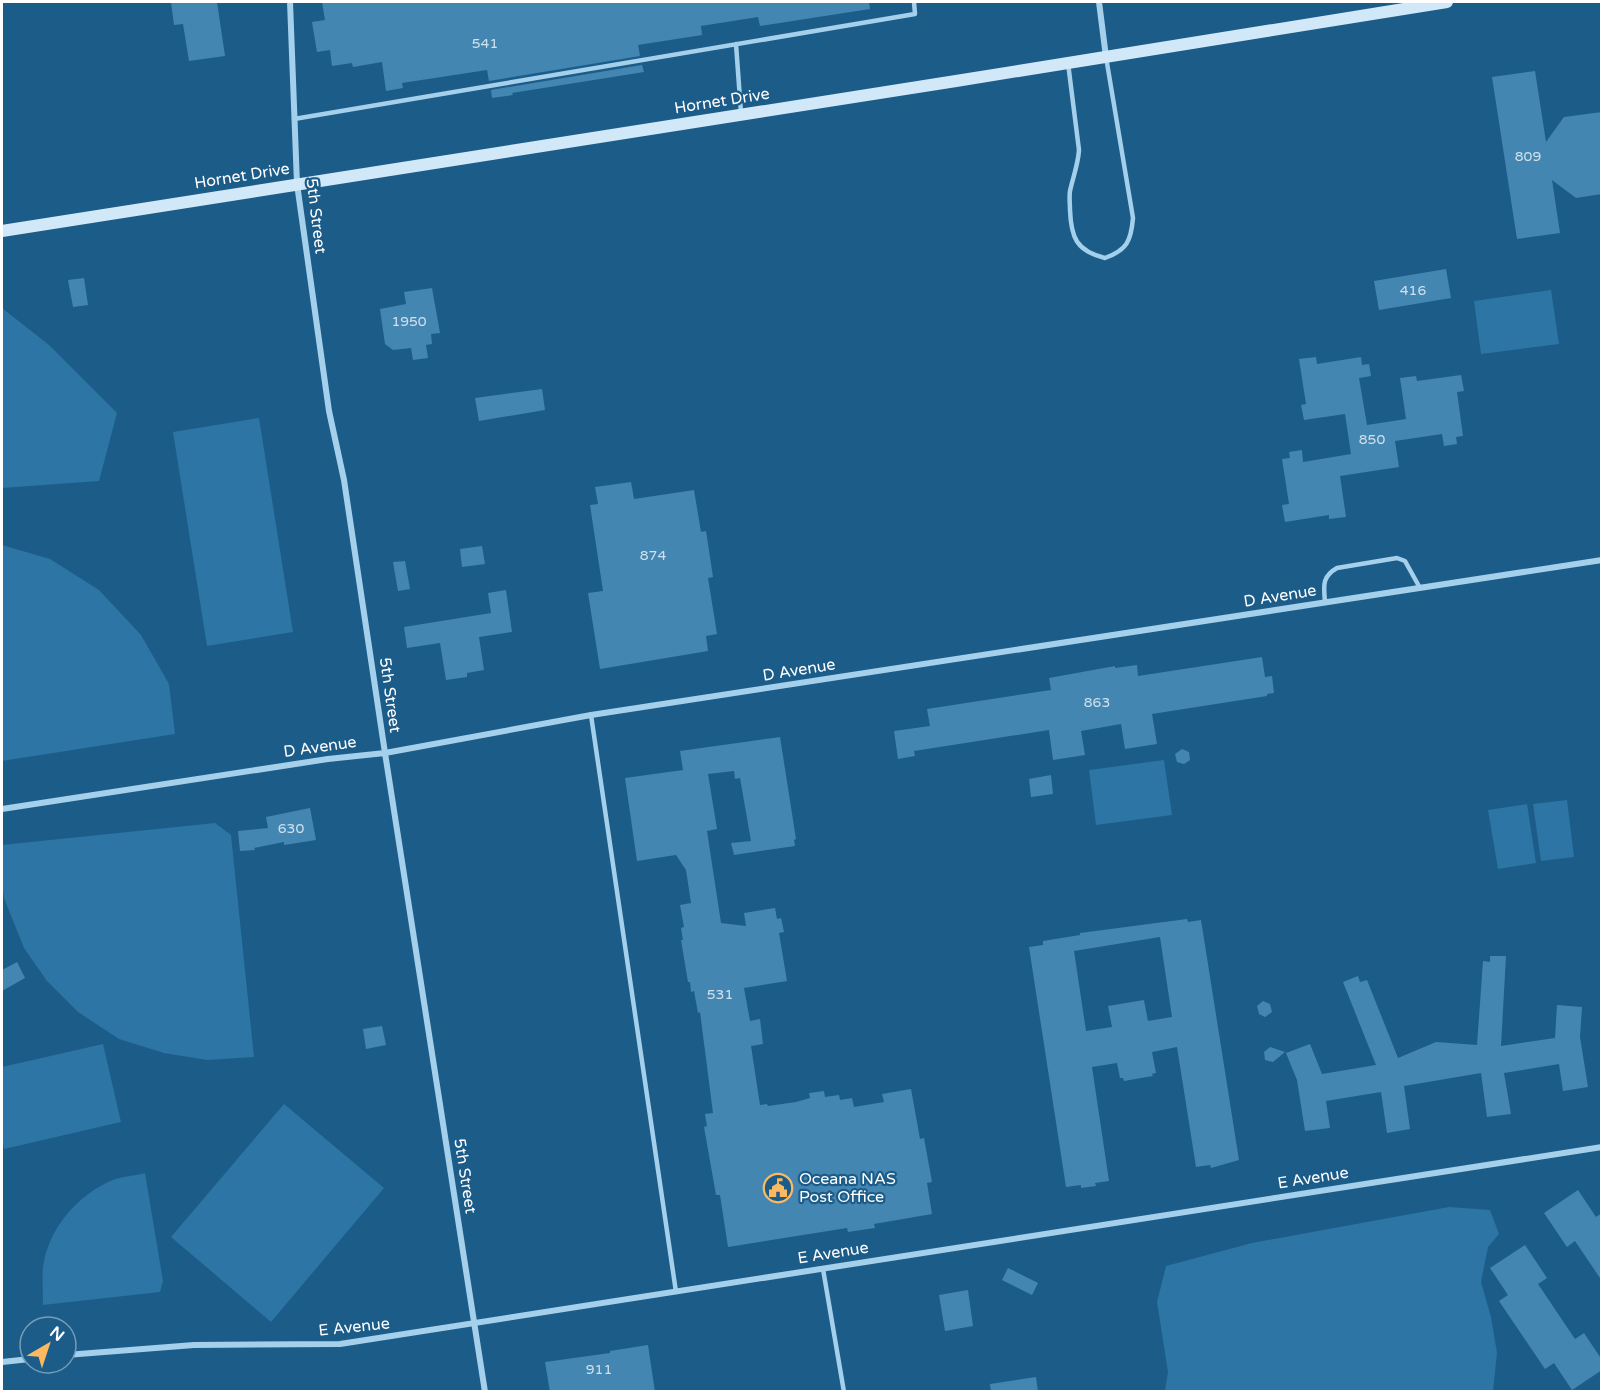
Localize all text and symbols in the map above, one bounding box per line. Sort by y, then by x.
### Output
house number: 541 [472,35,498,52]
street label: Hornet Drive [673,84,771,118]
house number: 809 [1515,148,1541,165]
street label: Hornet Drive [193,159,291,193]
street label: 5th Street [301,177,331,255]
house number: 416 [1400,282,1426,299]
house number: 1950 [391,313,427,330]
house number: 850 [1359,431,1385,448]
house number: 874 [640,547,666,564]
street label: D Avenue [1242,580,1318,612]
street label: D Avenue [761,654,837,686]
street label: 5th Street [375,656,405,734]
house number: 863 [1084,694,1110,711]
street label: D Avenue [282,732,358,762]
house number: 630 [278,820,304,837]
house number: 531 [707,986,733,1003]
street label: 5th Street [449,1137,481,1215]
street label: E Avenue [1276,1163,1350,1193]
place label: Oceana NAS Post Office [799,1169,896,1207]
public building icon: Oceana NAS Post Office [762,1172,794,1204]
street label: E Avenue [796,1238,870,1268]
street label: E Avenue [317,1313,391,1341]
north arrow [18,1315,78,1375]
text: N [46,1322,68,1346]
house number: 911 [586,1361,612,1378]

